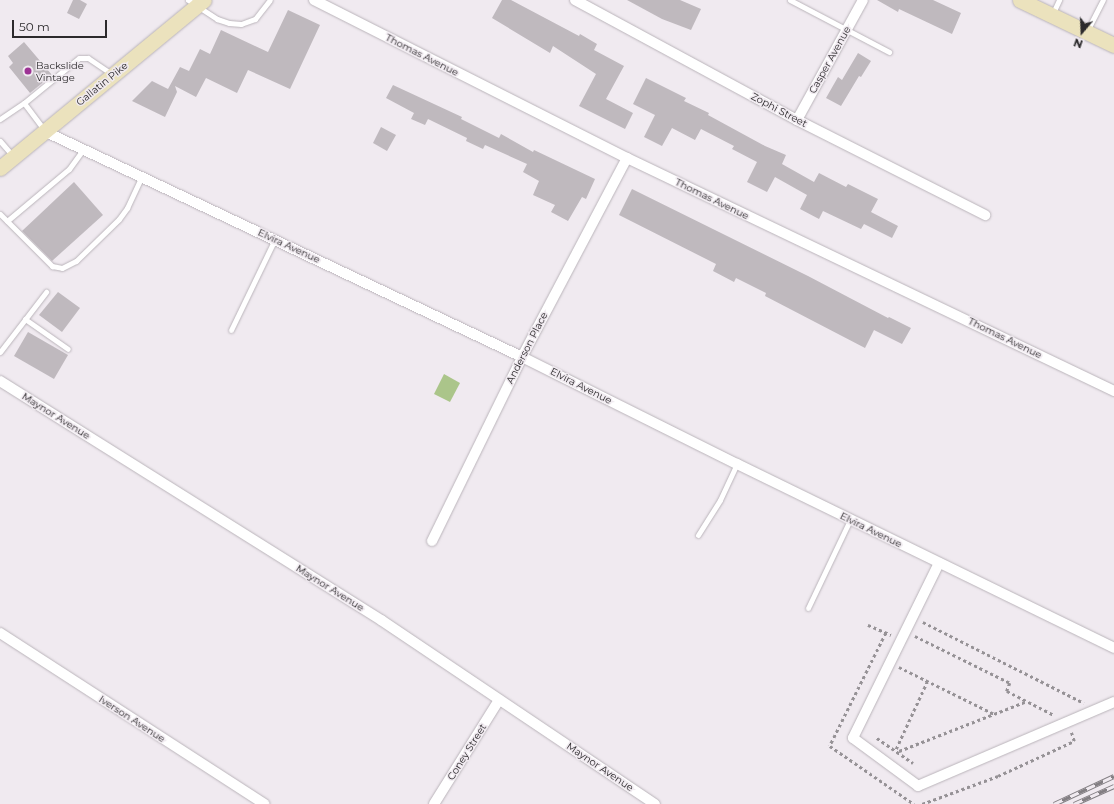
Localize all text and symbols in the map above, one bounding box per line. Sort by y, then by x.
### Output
scale bar [14,12,109,38]
north arrow [1062,12,1102,52]
text: 50 m [19,19,50,34]
street label: Casper Avenue [807,24,853,96]
street label: Thomas Avenue [383,31,461,79]
text: N [1072,35,1085,51]
place label: Backslide Vintage [36,59,84,82]
street label: Gallatin Pike [74,60,130,108]
marker: Backslide Vintage [23,66,33,76]
street label: Zophi Street [749,90,809,130]
street label: Thomas Avenue [673,176,751,222]
street label: Elvira Avenue [256,226,322,266]
street label: Anderson Place [504,310,550,386]
street label: Thomas Avenue [966,315,1044,361]
street label: Elvira Avenue [548,365,614,407]
street label: Maynor Avenue [20,390,92,442]
street label: Elvira Avenue [838,510,904,550]
street label: Maynor Avenue [294,562,366,614]
street label: Iverson Avenue [97,693,167,745]
street label: Coney Street [445,722,489,782]
street label: Maynor Avenue [564,740,636,794]

